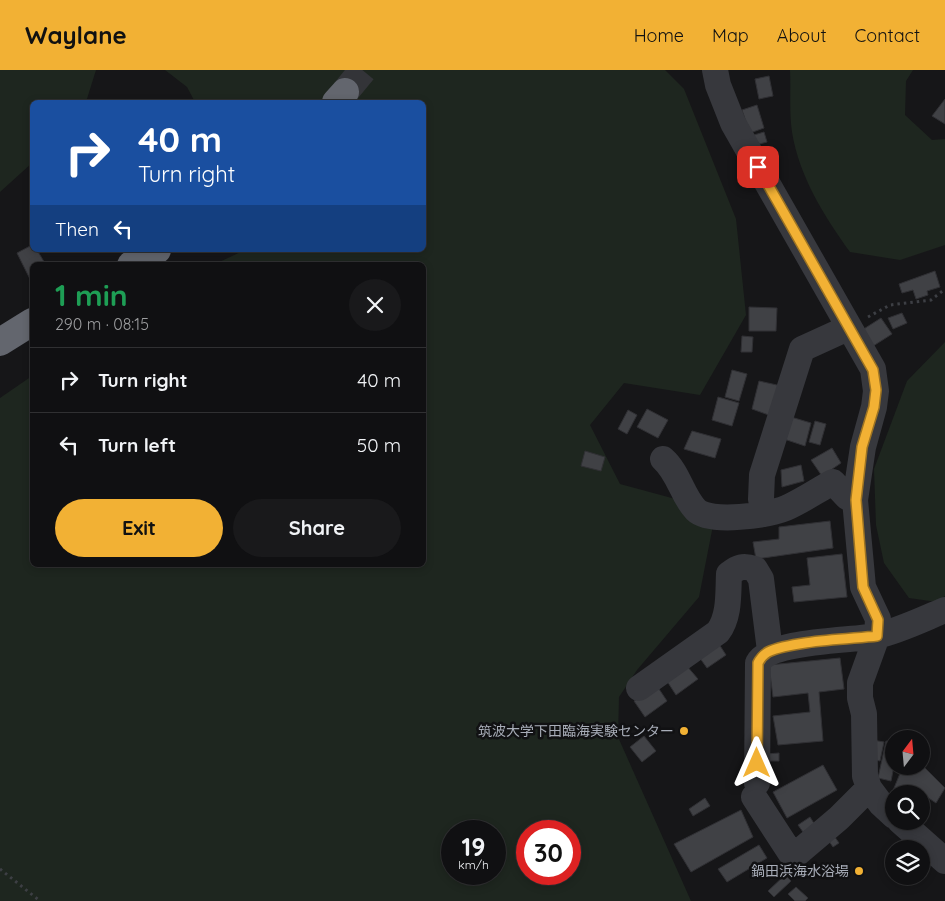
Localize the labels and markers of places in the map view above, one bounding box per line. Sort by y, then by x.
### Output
pin [737,146,779,188]
place label: 筑波大学下田臨海実験センター [478,722,674,740]
marker: 筑波大学下田臨海実験センター [678,725,690,737]
place label: 鍋田浜海水浴場 [751,862,849,880]
marker: 鍋田浜海水浴場 [853,865,865,877]

